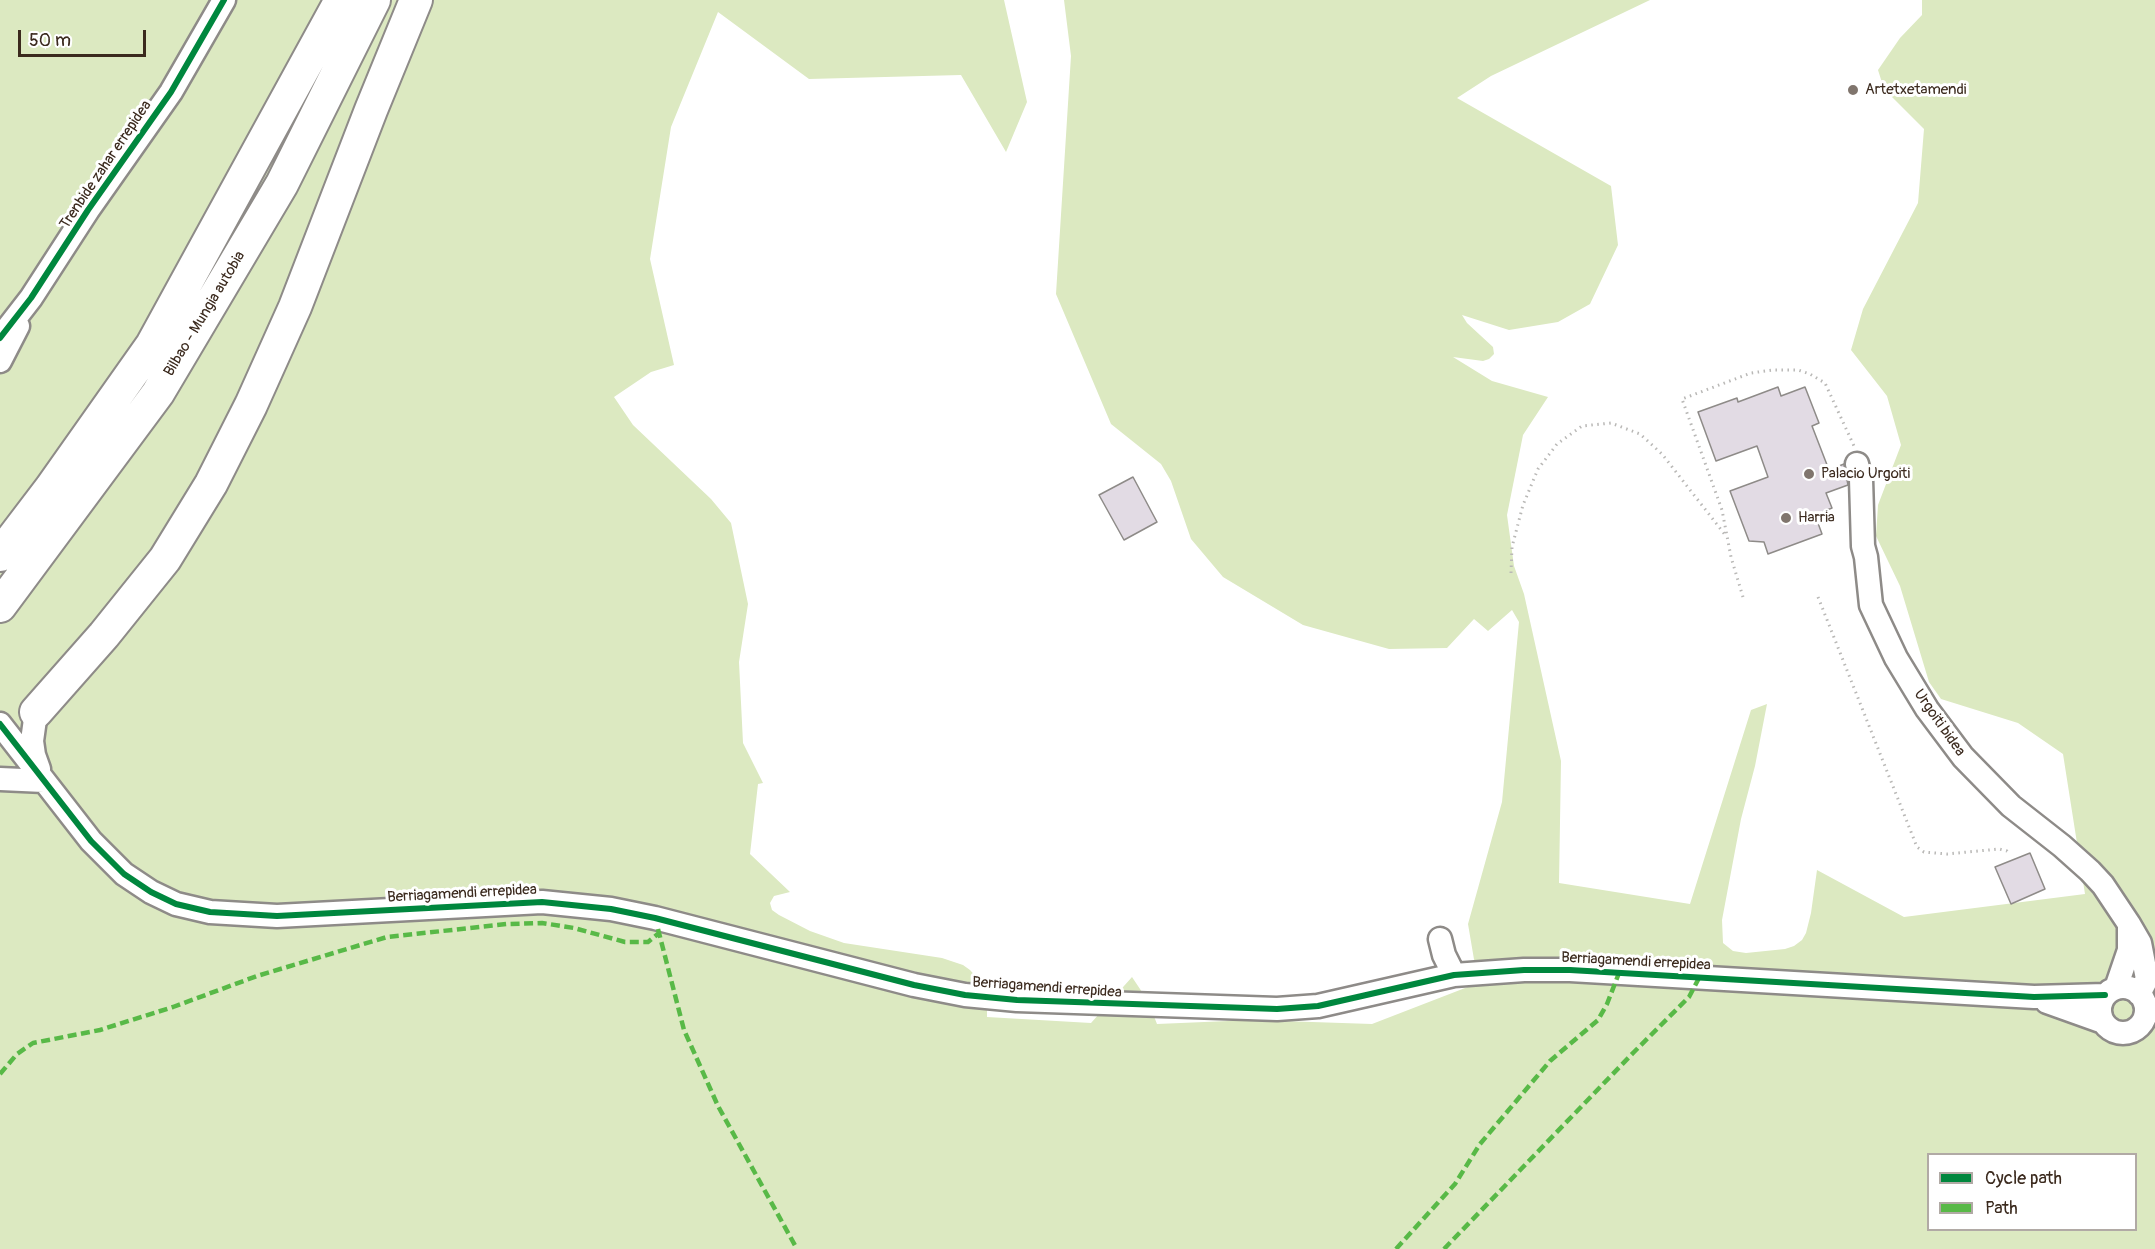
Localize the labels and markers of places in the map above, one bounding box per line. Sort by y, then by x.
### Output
place label: Artetxetamendi [1865,81,1966,99]
marker: Artetxetamendi [1846,83,1860,97]
place label: Palacio Urgoiti [1821,465,1910,483]
marker: Palacio Urgoiti [1802,467,1816,481]
place label: Harria [1798,509,1835,527]
marker: Harria [1779,511,1793,525]

